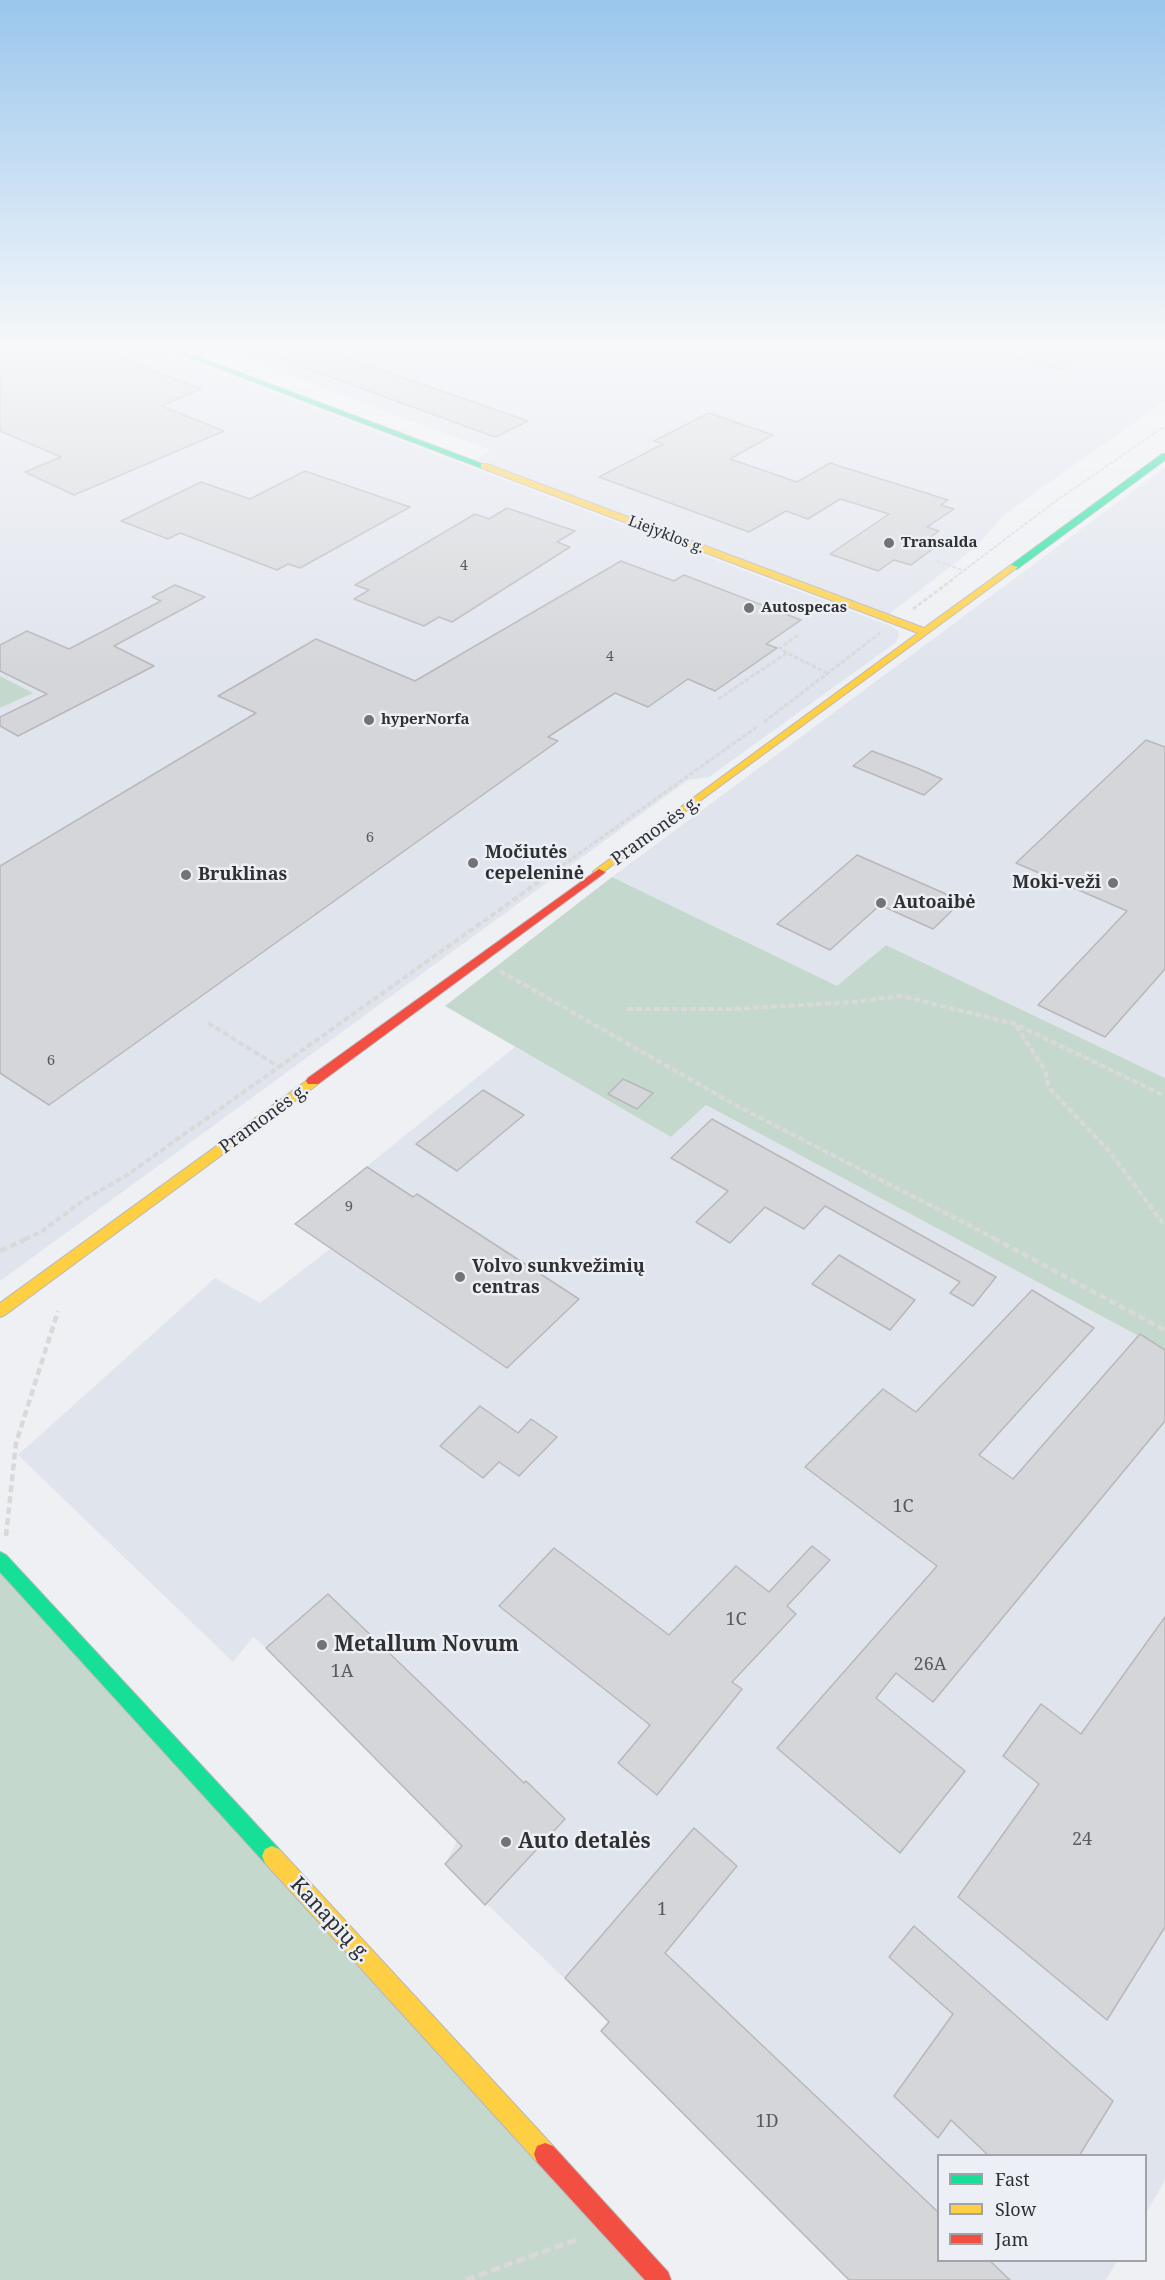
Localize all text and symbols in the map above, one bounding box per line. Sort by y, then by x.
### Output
street label: Liejyklos g. [626,512,706,558]
place label: Transalda [901,534,978,552]
marker: Transalda [882,536,896,550]
house number: 4 [460,558,468,574]
place label: Autospecas [761,599,847,617]
marker: Autospecas [742,601,756,615]
house number: 4 [606,649,614,665]
place label: hyperNorfa [381,711,469,729]
marker: hyperNorfa [362,713,376,727]
street label: Pramonės g. [607,791,705,871]
house number: 6 [366,829,374,847]
place label: Močiutės cepeleninė [485,842,584,884]
marker: Močiutės cepeleninė [466,856,480,870]
place label: Bruklinas [198,864,287,886]
marker: Bruklinas [179,868,193,882]
place label: Moki-veži [1012,872,1101,894]
marker: Moki-veži [1106,876,1120,890]
place label: Autoaibė [893,892,976,914]
marker: Autoaibė [874,896,888,910]
house number: 6 [47,1052,55,1070]
street label: Pramonės g. [215,1079,313,1159]
house number: 9 [345,1198,353,1216]
place label: Volvo sunkvežimių centras [472,1256,645,1298]
marker: Volvo sunkvežimių centras [453,1270,467,1284]
house number: 1C [892,1496,914,1518]
house number: 1C [725,1609,747,1631]
place label: Metallum Novum [334,1632,519,1658]
marker: Metallum Novum [315,1638,329,1652]
house number: 26A [914,1654,946,1676]
house number: 1A [331,1661,353,1683]
place label: Auto detalės [518,1829,651,1855]
house number: 24 [1072,1829,1092,1851]
marker: Auto detalės [499,1835,513,1849]
street label: Kanapių g. [284,1872,376,1968]
house number: 1 [657,1899,667,1921]
house number: 1D [755,2111,779,2133]
legend [937,2154,1147,2262]
text: Fast [995,2167,1030,2191]
text: Slow [995,2197,1036,2221]
text: Jam [995,2227,1029,2251]

